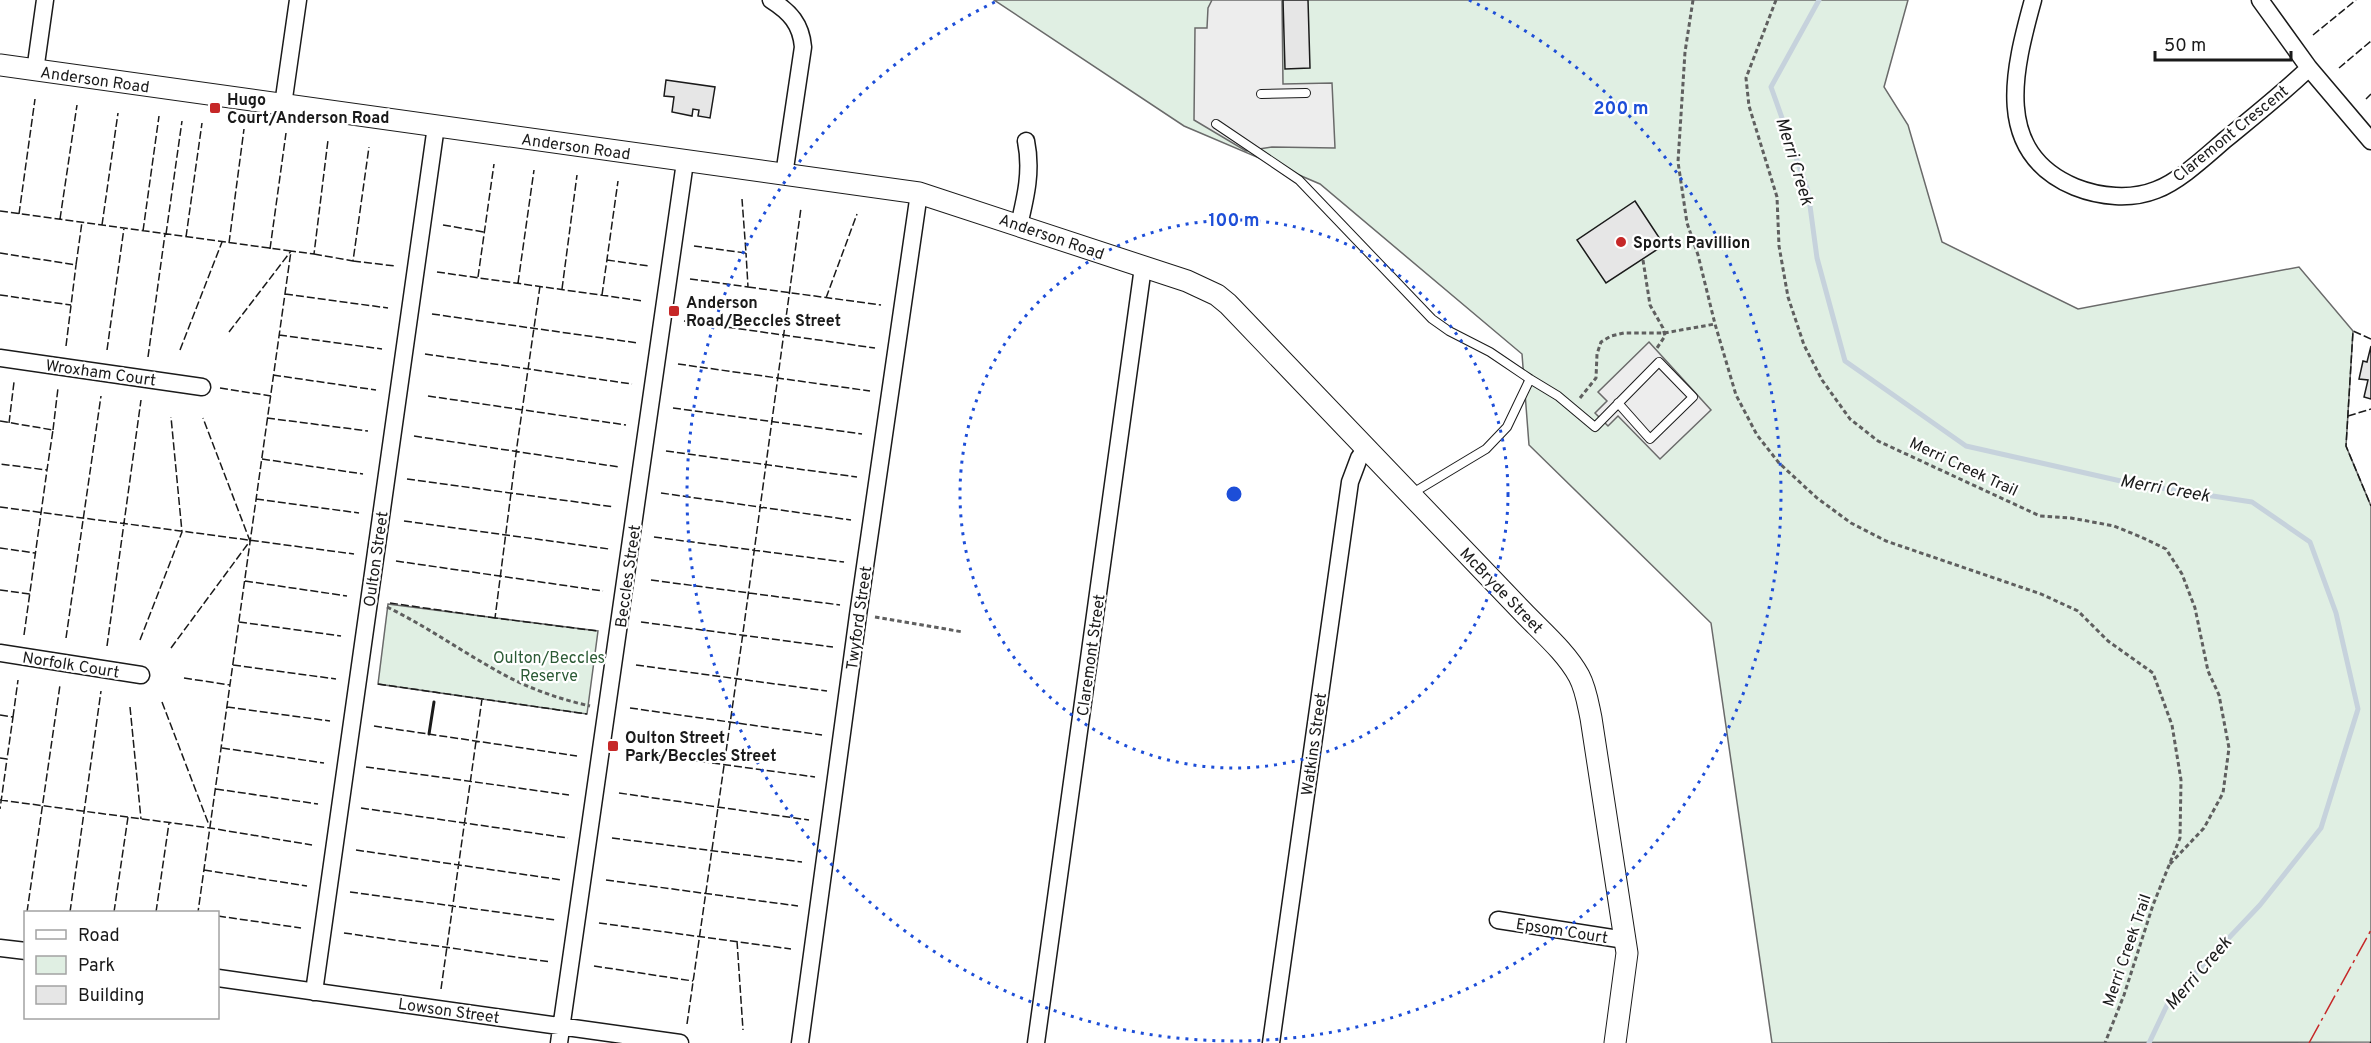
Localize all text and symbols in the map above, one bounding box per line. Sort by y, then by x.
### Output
scale bar [2155,24,2292,62]
text: 50 m [2164,35,2206,58]
street label: Anderson Road [39,63,151,99]
street label: Claremont Crescent [2170,82,2293,187]
place label: Hugo Court/Anderson Road [227,91,390,129]
text: 200 m [1593,98,1649,121]
marker: Hugo Court/Anderson Road [208,101,222,115]
water label: Merri Creek [1769,115,1818,209]
street label: Anderson Road [520,130,632,166]
text: 100 m [1208,210,1260,233]
street label: Anderson Road [996,211,1107,265]
place label: Sports Pavillion [1633,234,1750,254]
marker: Sports Pavillion [1614,235,1628,249]
place label: Anderson Road/Beccles Street [686,294,841,332]
marker: Anderson Road/Beccles Street [667,304,681,318]
street label: Wroxham Court [44,356,157,392]
street label: Merri Creek Trail [1906,434,2021,502]
water label: Merri Creek [2118,470,2212,509]
centre of rings [1224,484,1244,504]
street label: Oulton Street [360,510,394,608]
street label: Beccles Street [612,524,646,629]
street label: McBryde Street [1455,544,1547,638]
street label: Twyford Street [843,565,877,672]
street label: Claremont Street [1074,593,1110,718]
street label: Norfolk Court [21,648,121,684]
park label: Oulton/Beccles Reserve [493,649,605,687]
street label: Watkins Street [1298,691,1332,797]
place label: Oulton Street Park/Beccles Street [625,729,776,767]
marker: Oulton Street Park/Beccles Street [606,739,620,753]
street label: Merri Creek Trail [2099,892,2156,1009]
legend [24,911,219,1019]
street label: Epsom Court [1514,915,1609,949]
text: Road [78,925,120,948]
water label: Merri Creek [2161,932,2238,1016]
text: Park [78,955,115,978]
text: Building [78,985,144,1008]
street label: Lowson Street [397,995,501,1029]

